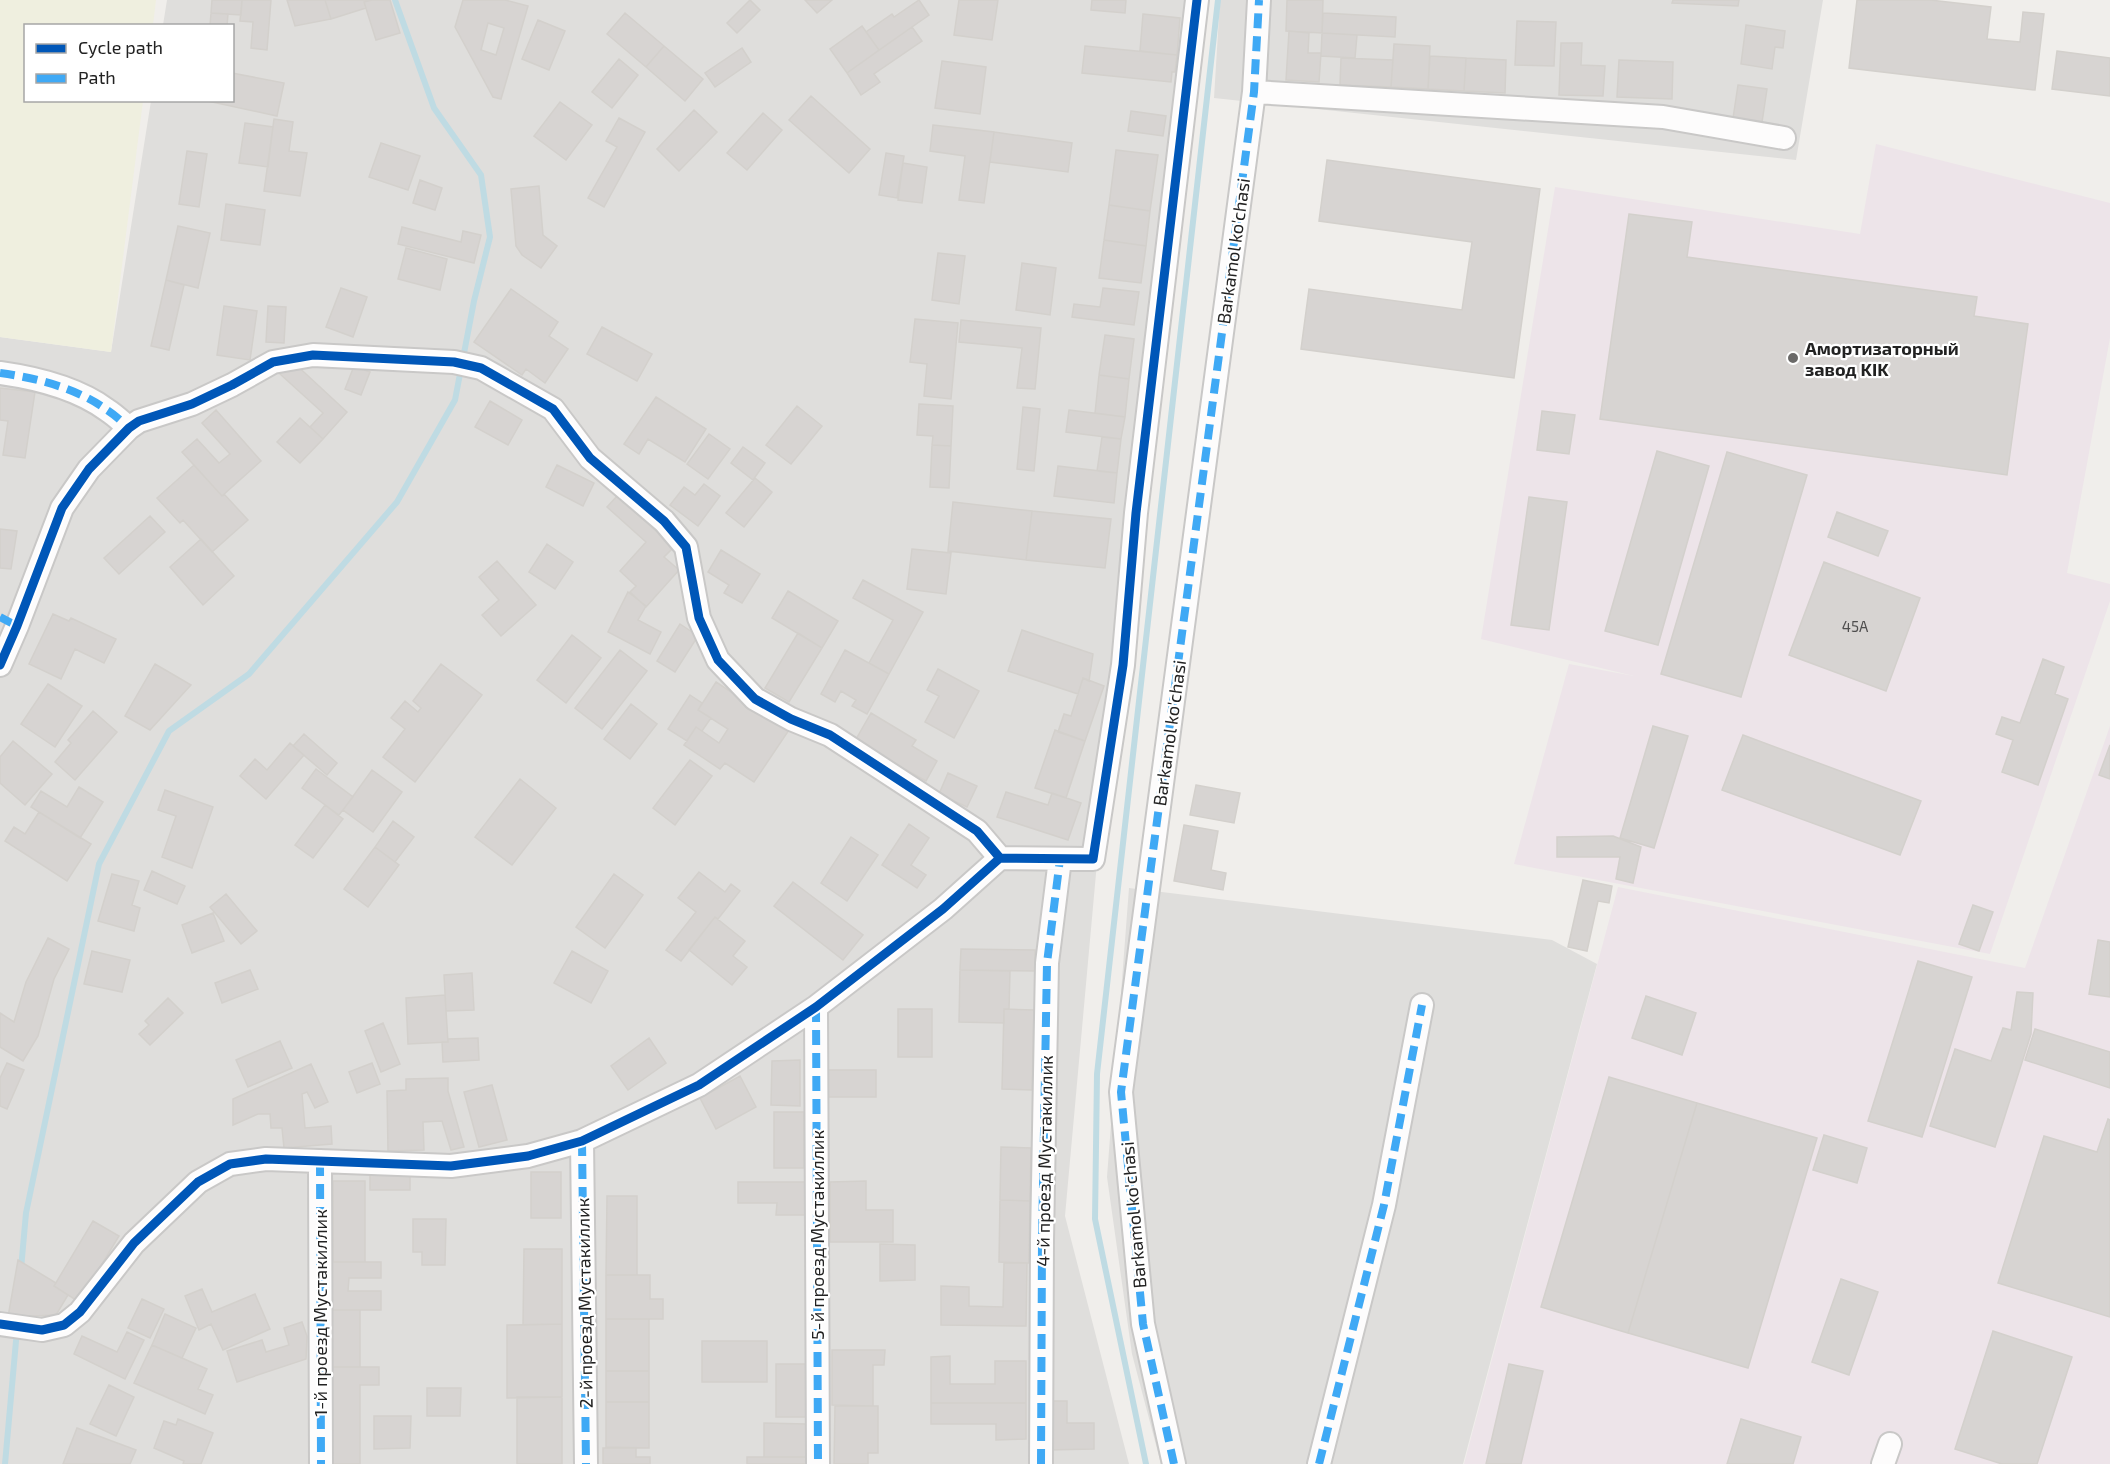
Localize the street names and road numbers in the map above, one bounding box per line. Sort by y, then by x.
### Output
street label: Barkamol ko'chasi [1212,177,1254,325]
street label: Barkamol ko'chasi [1148,659,1190,807]
street label: 4-й проезд Мустакиллик [1031,1055,1057,1267]
street label: 5-й проезд Мустакиллик [806,1130,828,1340]
street label: Barkamol ko'chasi [1116,1141,1150,1289]
street label: 2-й проезд Мустакиллик [571,1197,597,1408]
street label: 1-й проезд Мустакиллик [309,1209,331,1417]

